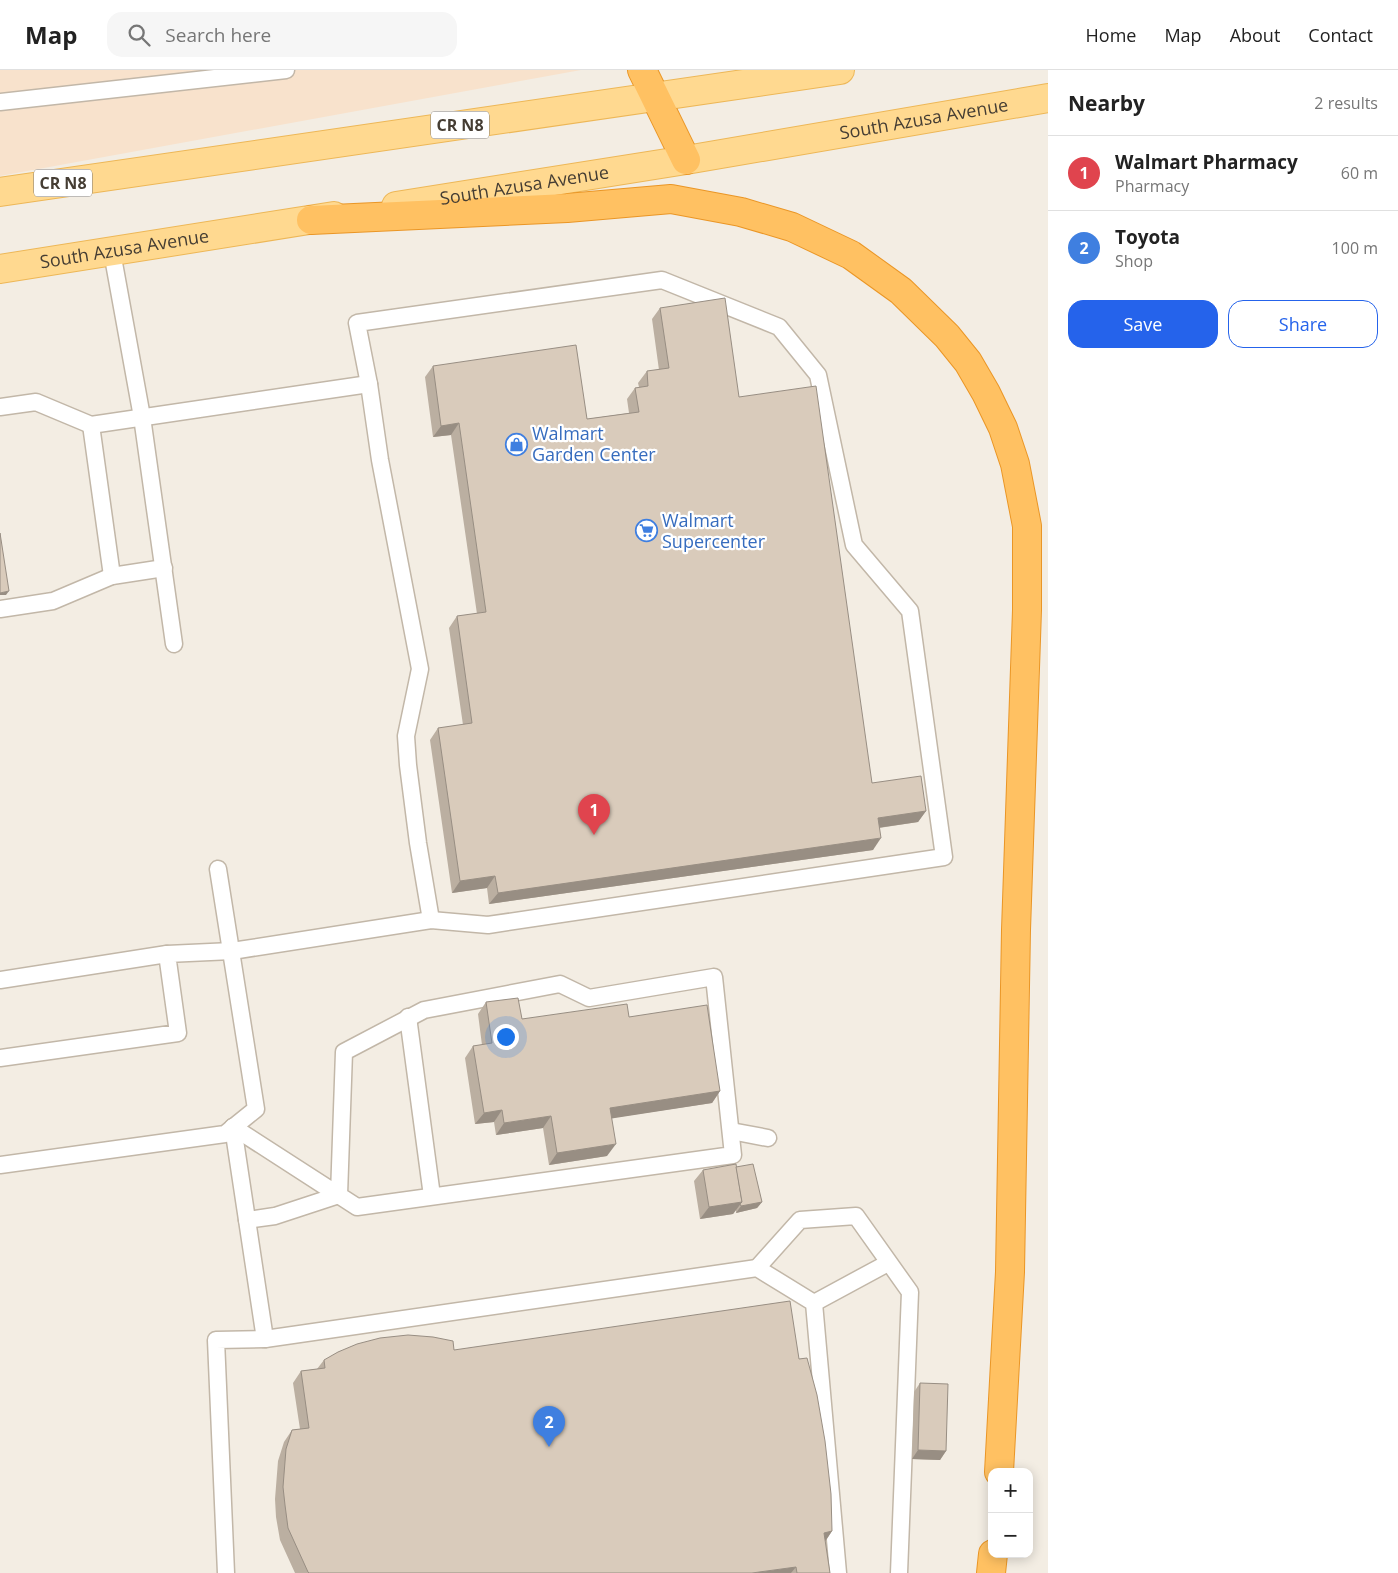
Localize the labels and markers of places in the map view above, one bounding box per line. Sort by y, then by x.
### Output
place label: Walmart Garden Center [532,421,656,466]
shop icon: Walmart Garden Center [504,432,528,456]
place label: Walmart Supercenter [662,508,766,553]
supermarket icon: Walmart Supercenter [634,519,658,543]
pin: 1 [578,794,610,835]
pin: 2 [533,1406,565,1447]

